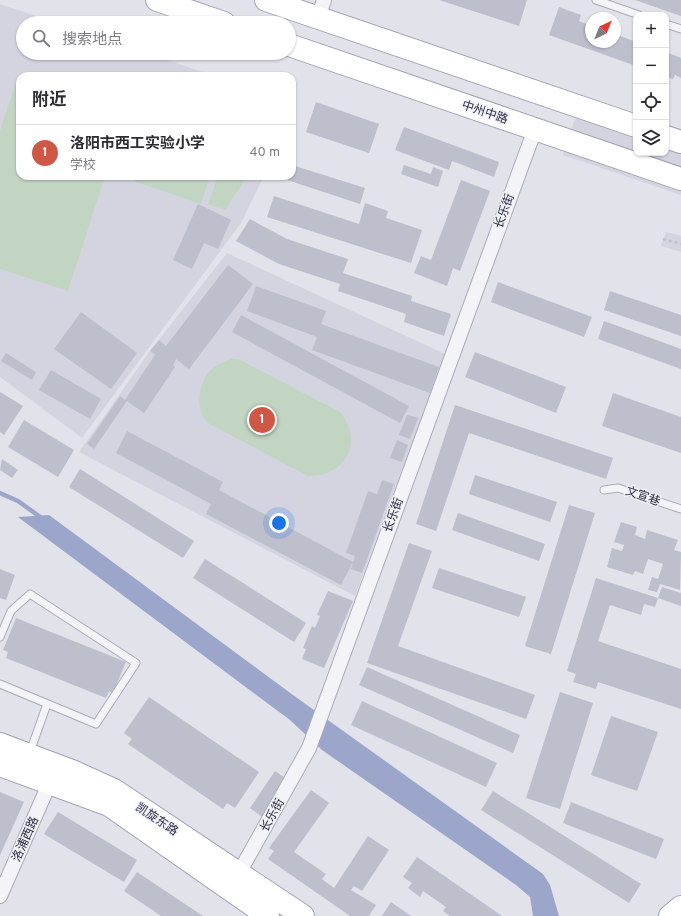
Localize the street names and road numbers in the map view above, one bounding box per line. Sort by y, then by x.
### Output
street label: 中州中路 [459,98,510,128]
street label: 长乐街 [491,192,519,231]
street label: 文宣巷 [623,484,662,510]
street label: 长乐街 [380,496,408,535]
street label: 长乐街 [257,796,289,835]
street label: 凯旋东路 [132,800,181,840]
street label: 洛浦西路 [9,814,43,865]

